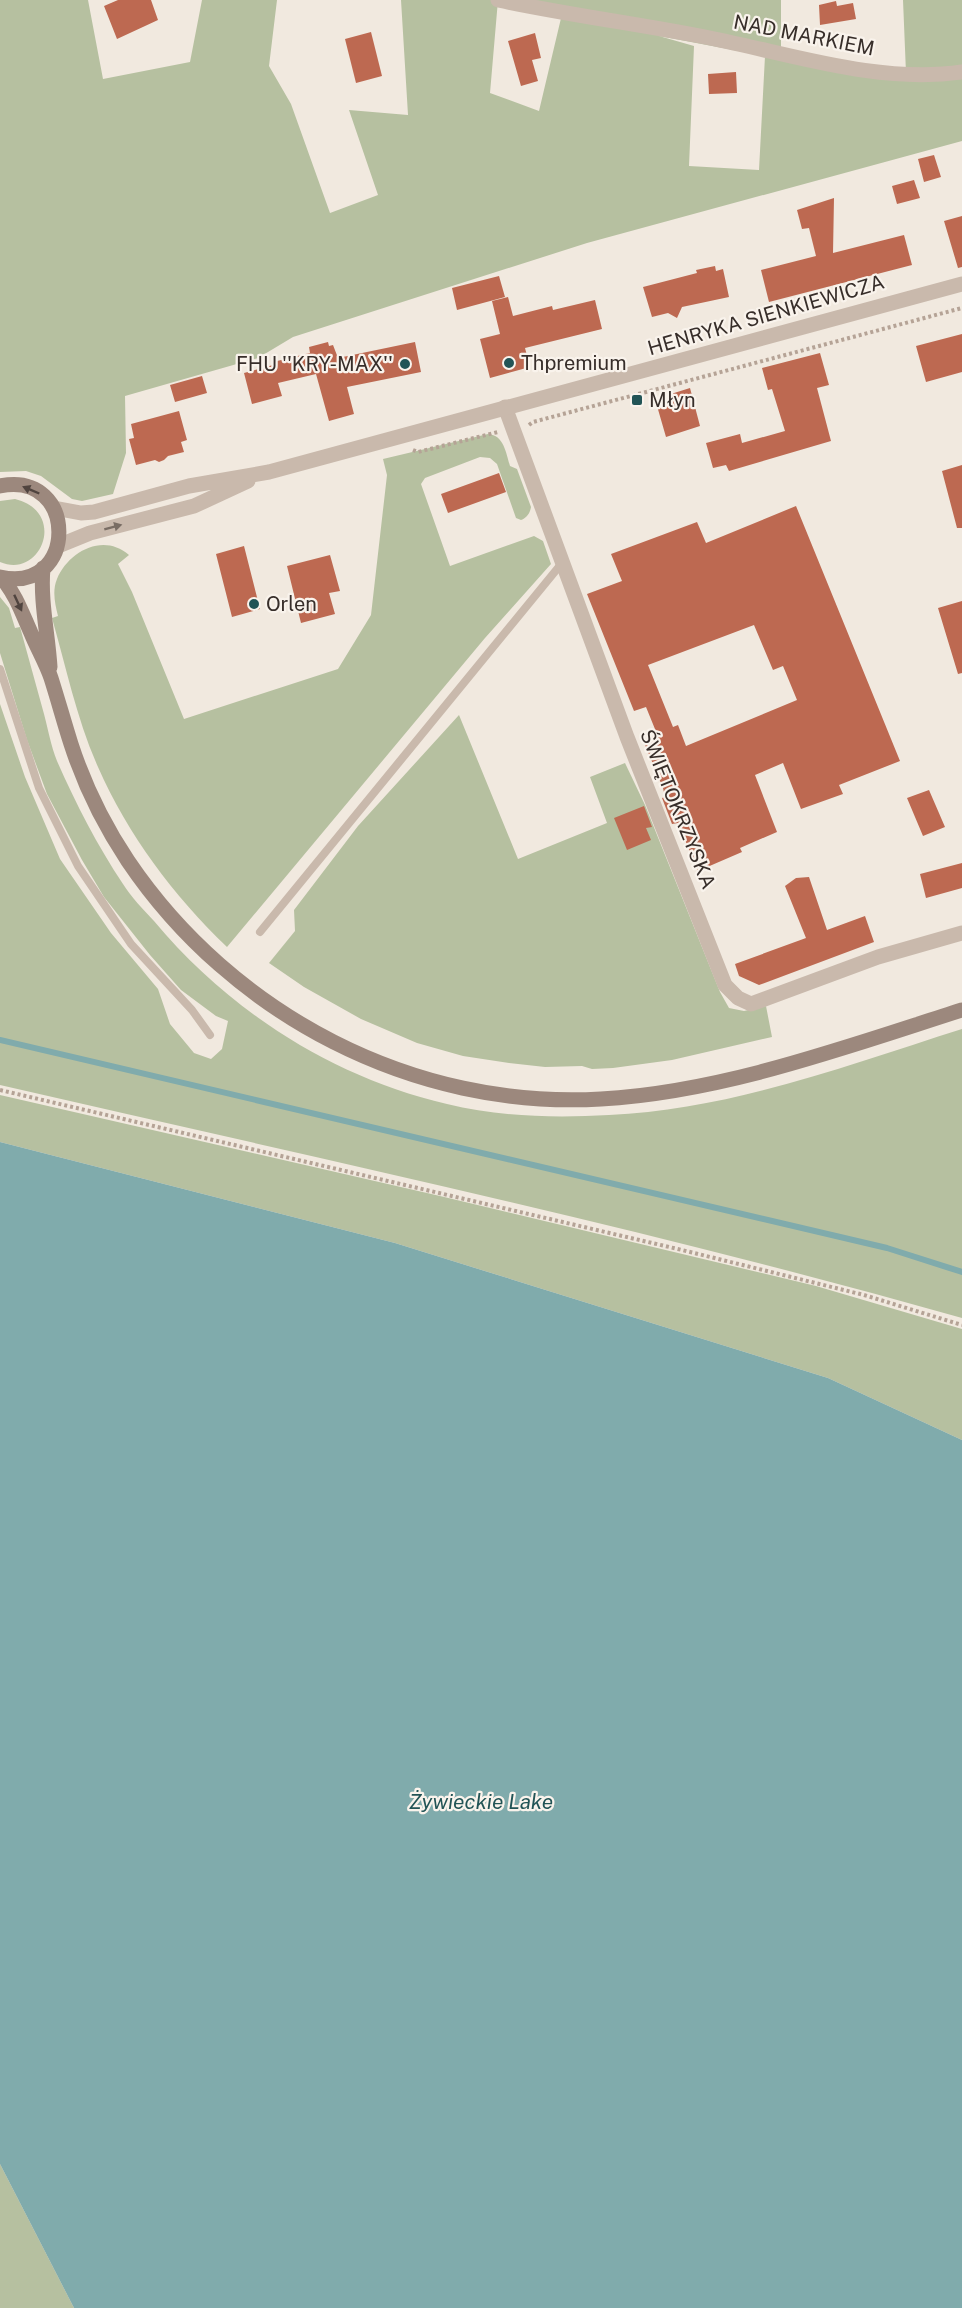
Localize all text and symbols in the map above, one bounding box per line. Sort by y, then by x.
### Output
street label: NAD MARKIEM [732,10,876,60]
street label: HENRYKA SIENKIEWICZA [645,270,887,360]
place label: Thpremium [521,351,627,375]
place label: FHU ''KRY-MAX'' [236,352,393,376]
marker: Thpremium [502,356,516,370]
marker: FHU ''KRY-MAX'' [398,357,412,371]
place label: Młyn [649,388,696,412]
marker: Młyn [630,393,644,407]
one-way arrow [22,485,39,494]
one-way arrow [104,522,122,531]
place label: Orlen [266,592,317,616]
one-way arrow [14,595,23,612]
marker: Orlen [247,597,261,611]
street label: ŚWIĘTOKRZYSKA [635,725,722,892]
water label: Żywieckie Lake [409,1789,553,1814]

